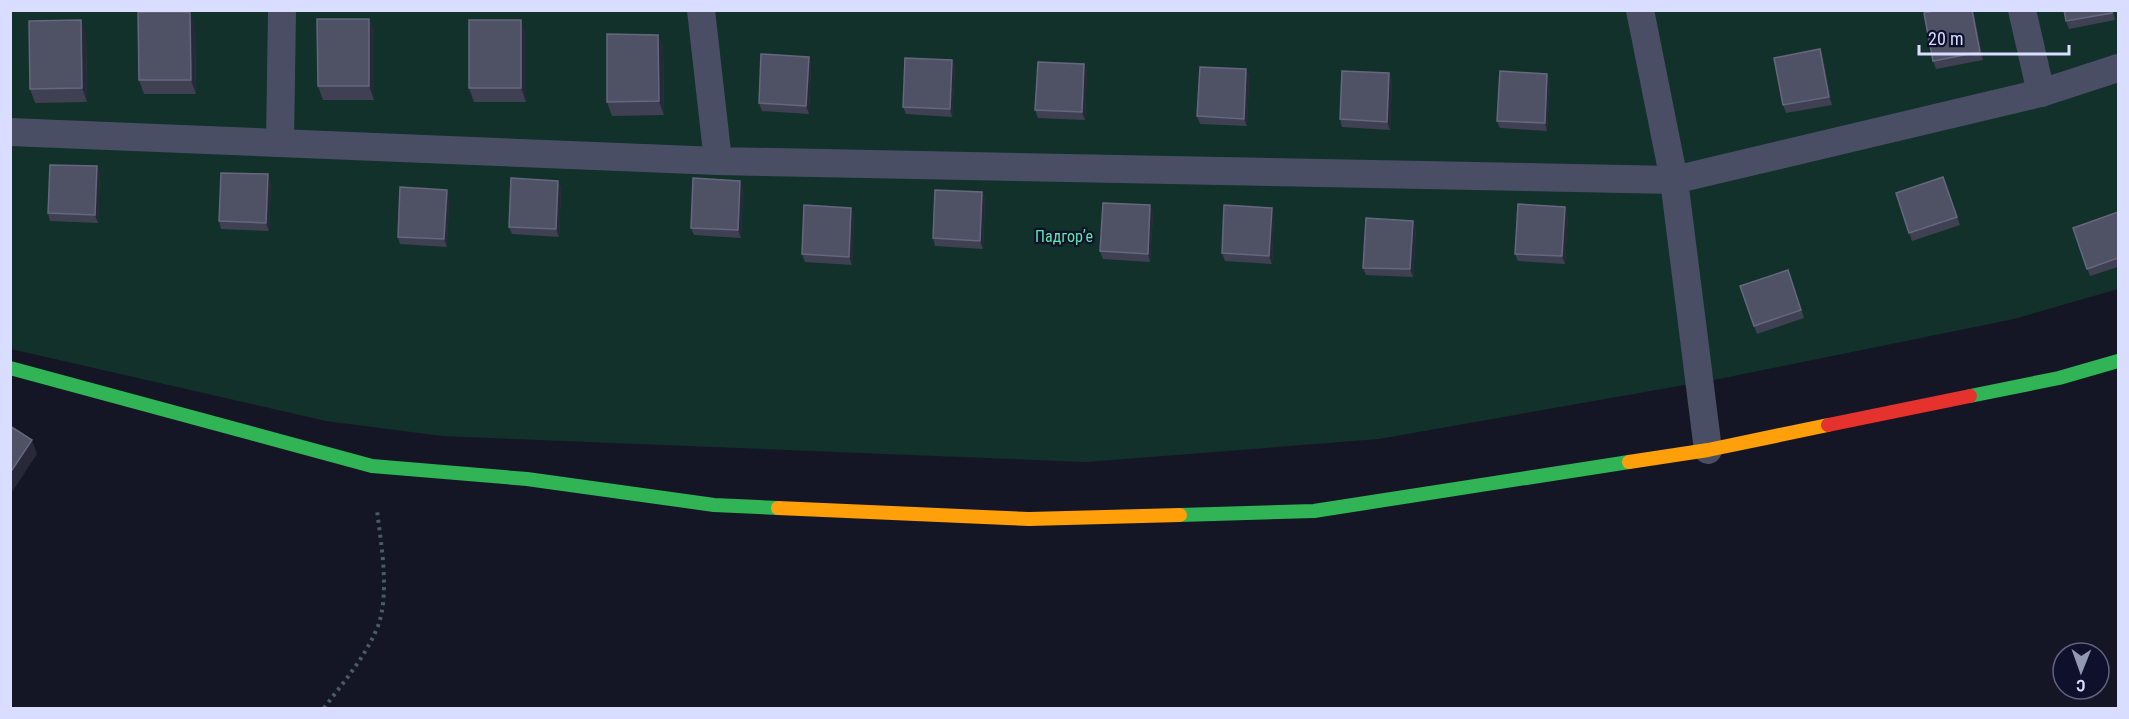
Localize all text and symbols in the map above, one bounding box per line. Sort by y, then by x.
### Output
scale bar [1919,18,2069,56]
text: 20 m [1928,28,1963,49]
park label: Падгорʼе [1035,227,1093,246]
north arrow [2051,641,2111,701]
text: С [2076,676,2085,695]

